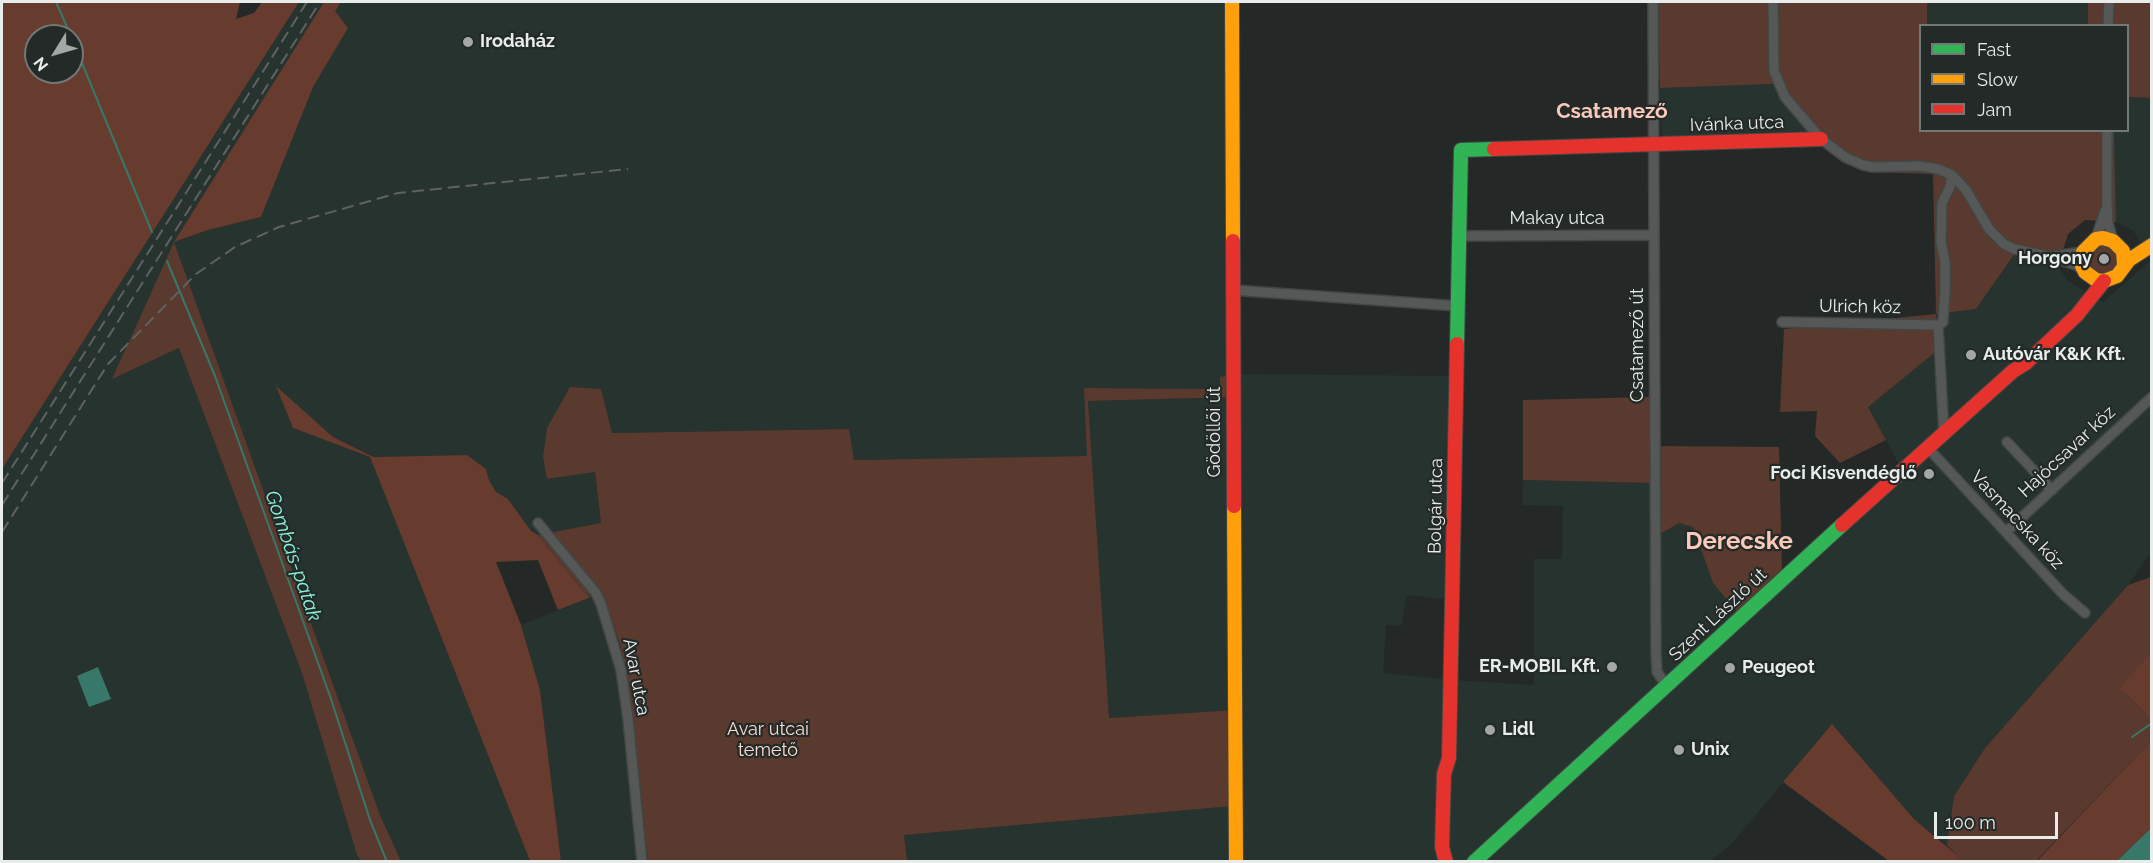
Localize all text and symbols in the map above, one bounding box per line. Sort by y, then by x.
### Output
north arrow [24,24,84,84]
legend [1919,24,2129,132]
place label: Irodaház [480,31,555,53]
marker: Irodaház [461,35,475,49]
text: Fast [1977,39,2011,60]
text: N [30,53,52,75]
text: Slow [1977,69,2018,90]
district label: Csatamező [1556,99,1668,125]
text: Jam [1977,99,2012,120]
street label: Ivánka utca [1690,112,1784,136]
street label: Makay utca [1509,208,1605,230]
place label: Horgony [2018,248,2092,270]
marker: Horgony [2097,252,2111,266]
street label: Csatamező út [1627,288,1649,402]
street label: Ulrich köz [1819,295,1901,319]
place label: Autóvár K&K Kft. [1983,344,2125,366]
marker: Autóvár K&K Kft. [1964,348,1978,362]
street label: Gödöllői út [1204,386,1226,478]
street label: Hajócsavar köz [2014,402,2120,502]
street label: Bolgár utca [1424,458,1448,554]
place label: Foci Kisvendéglő [1770,463,1917,485]
street label: Vasmacska köz [1966,466,2068,574]
marker: Foci Kisvendéglő [1922,467,1936,481]
water label: Gombás-patak [259,487,327,625]
district label: Derecske [1685,528,1793,556]
street label: Szent László út [1665,564,1771,666]
street label: Avar utca [618,637,654,717]
place label: ER-MOBIL Kft. [1479,656,1600,678]
place label: Peugeot [1742,657,1815,679]
marker: ER-MOBIL Kft. [1605,660,1619,674]
marker: Peugeot [1723,661,1737,675]
park label: Avar utcai temető [727,719,809,762]
place label: Lidl [1502,719,1534,741]
marker: Lidl [1483,723,1497,737]
place label: Unix [1691,739,1729,761]
marker: Unix [1672,743,1686,757]
scale bar [1937,800,2062,838]
text: 100 m [1945,812,1996,833]

